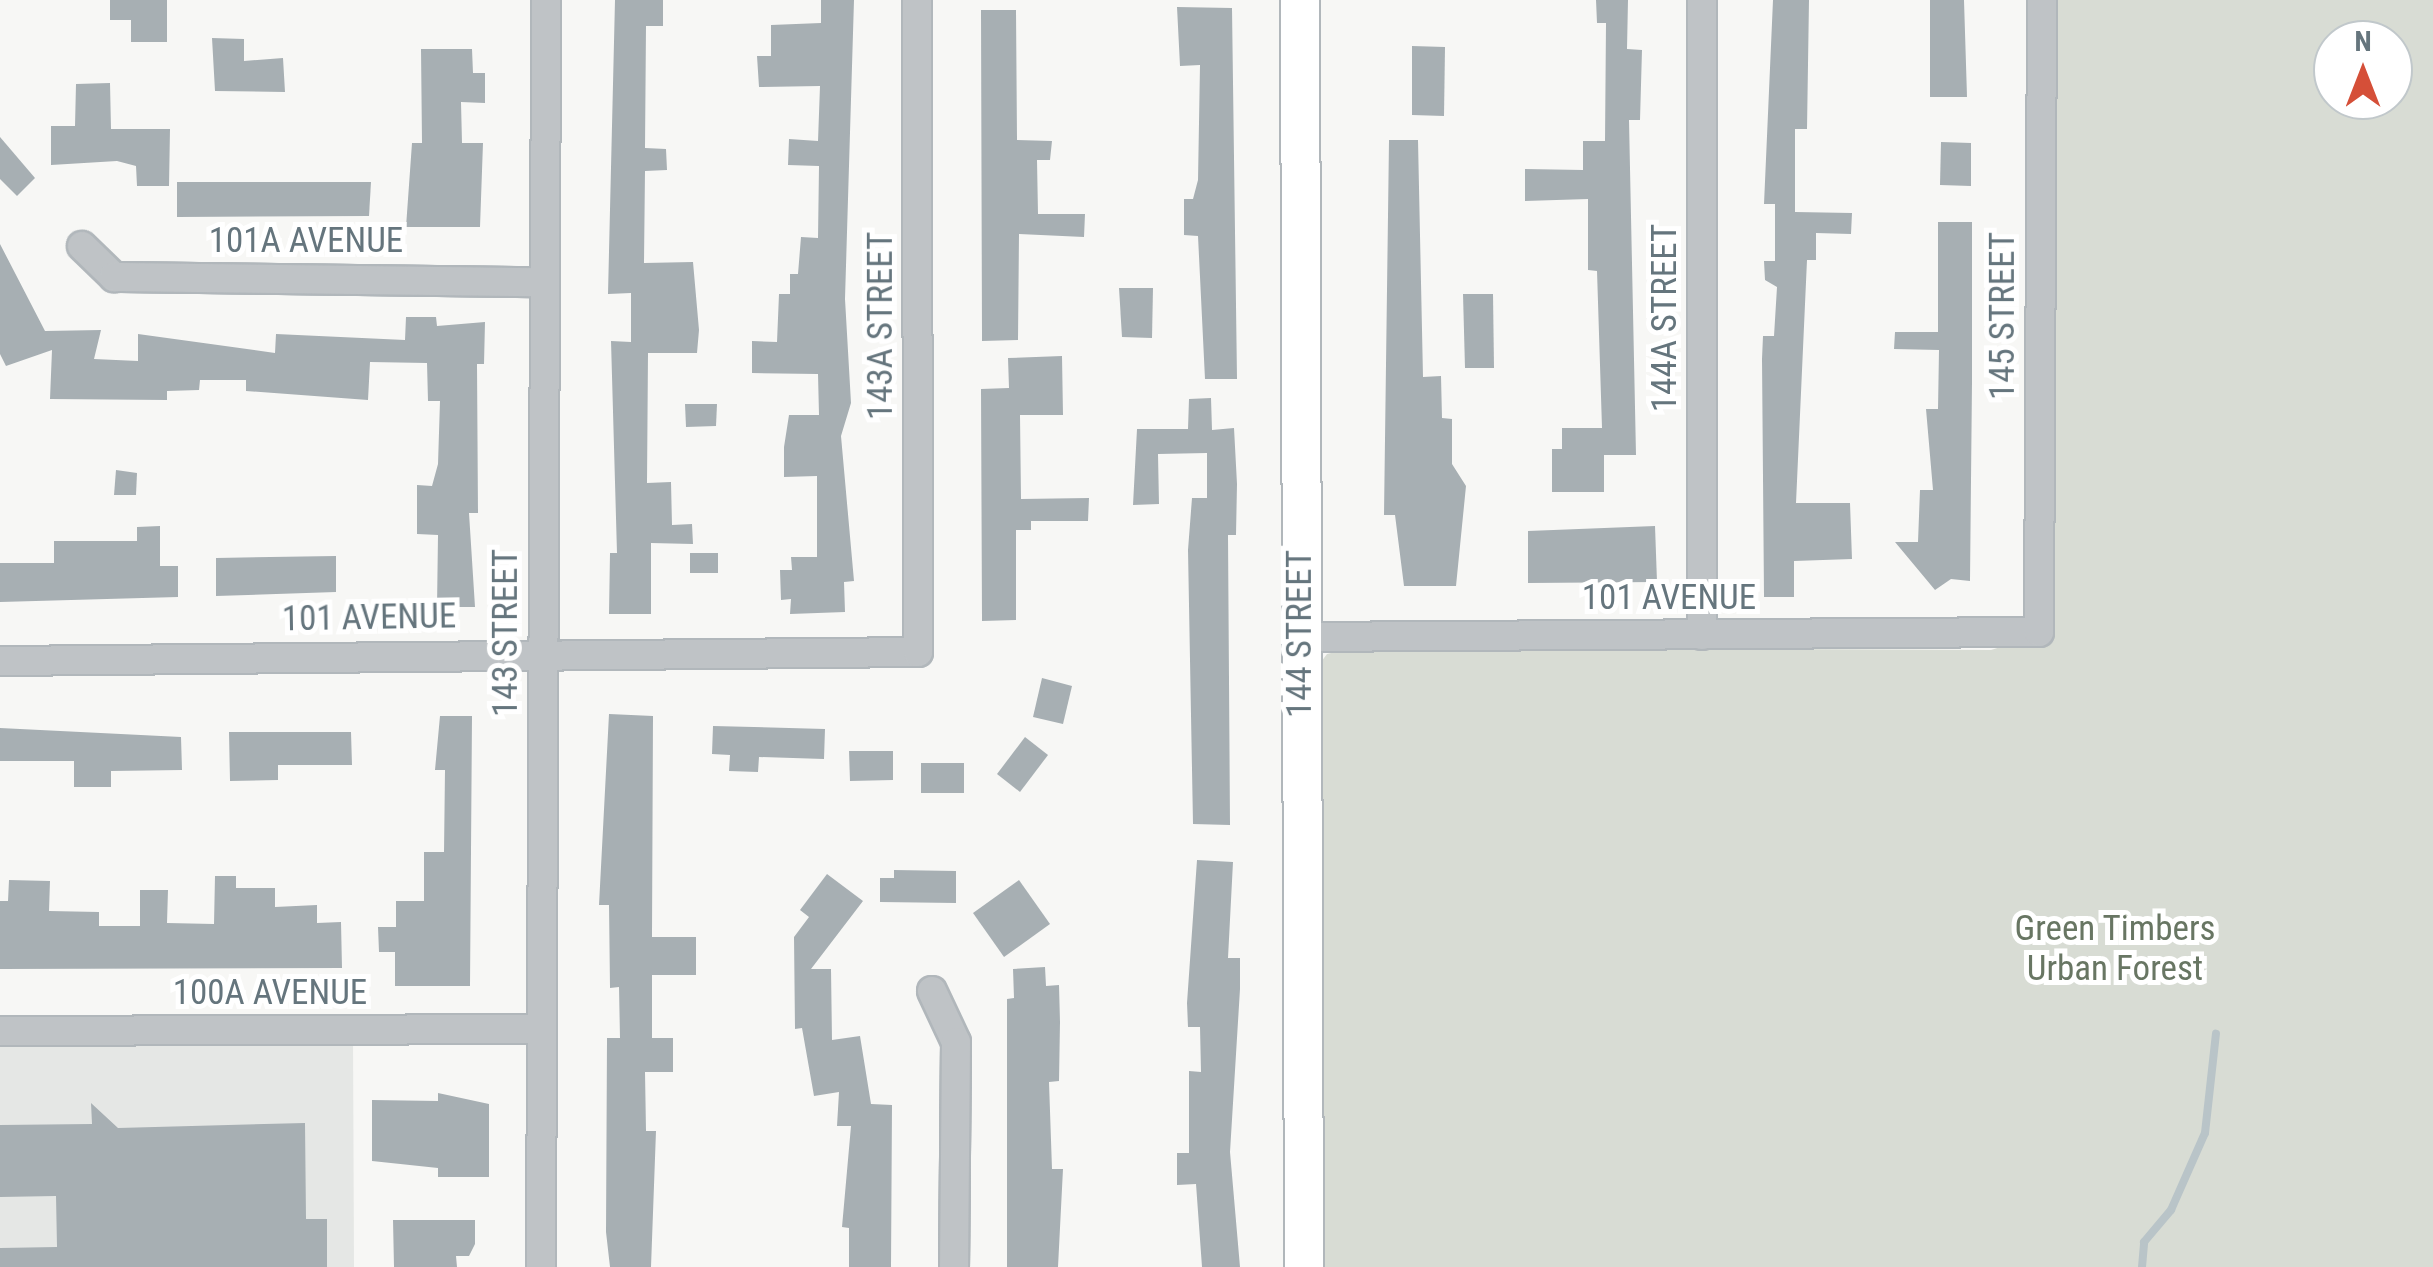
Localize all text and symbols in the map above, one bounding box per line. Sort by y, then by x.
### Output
north arrow [2313,20,2413,120]
text: N [2354,25,2372,58]
street label: 101A AVENUE [209,220,403,262]
street label: 144A STREET [1644,224,1686,412]
street label: 143A STREET [860,232,902,420]
street label: 145 STREET [1982,232,2024,400]
street label: 143 STREET [485,549,527,717]
street label: 144 STREET [1279,550,1321,718]
street label: 101 AVENUE [1582,577,1756,619]
street label: 101 AVENUE [281,595,457,641]
park label: Green Timbers Urban Forest [2014,908,2216,990]
street label: 100A AVENUE [173,972,367,1014]

